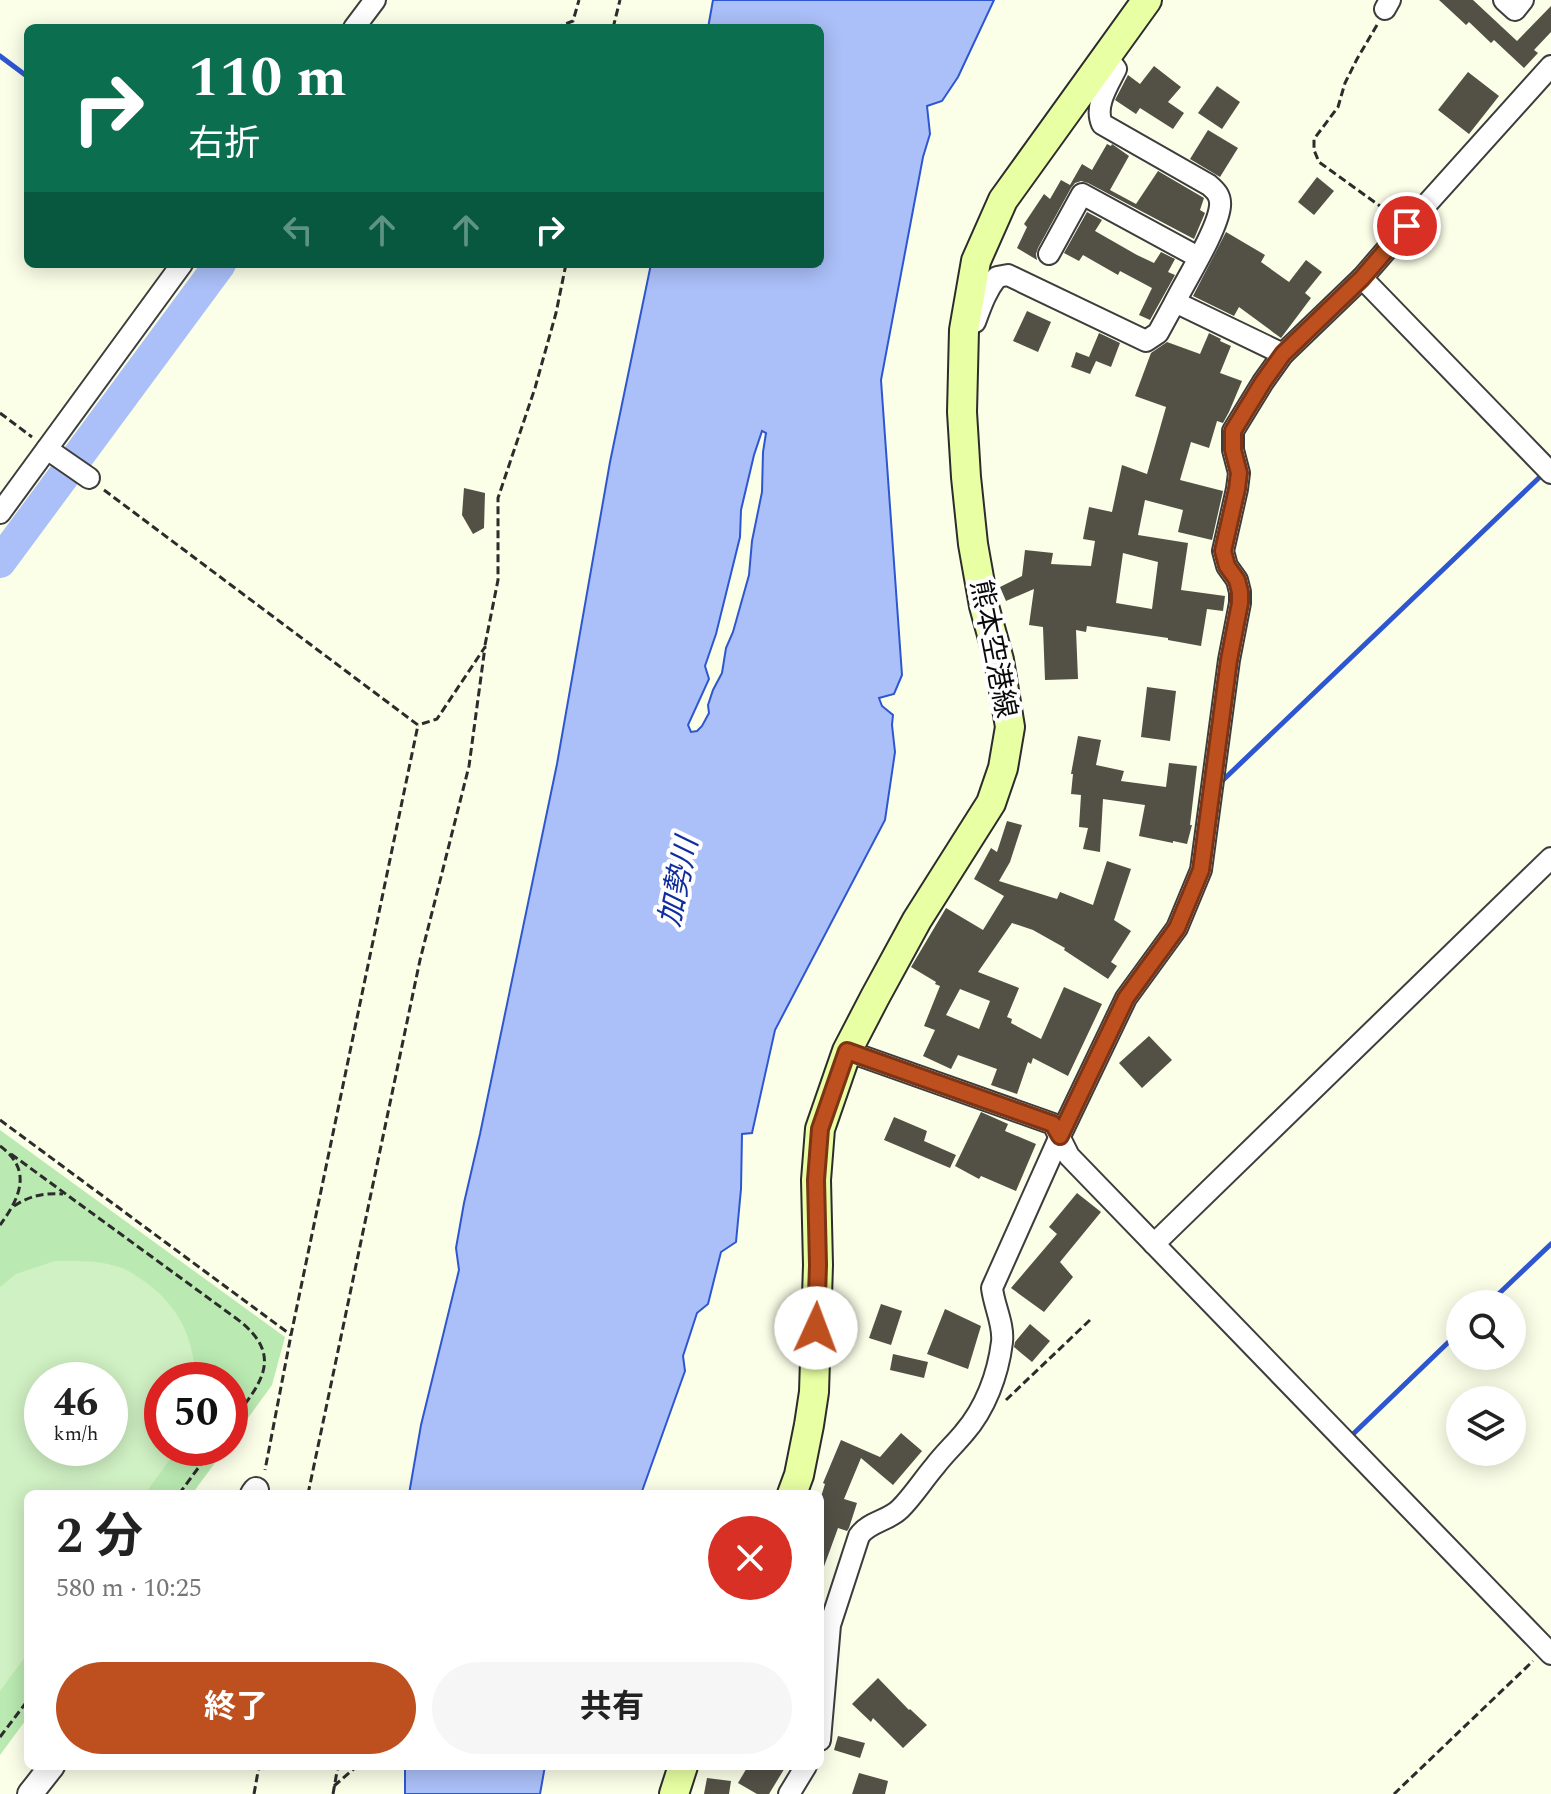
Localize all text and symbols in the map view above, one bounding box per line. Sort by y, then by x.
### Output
text: 110 m [188,36,347,121]
icon: right [56,56,160,160]
text: 右折 [188,117,260,172]
pin [1373,192,1441,260]
icon: arrive [1385,204,1429,248]
icon: left [276,208,320,252]
icon: ahead [360,208,404,252]
icon: ahead [444,208,488,252]
icon: right [528,208,572,252]
street label: 熊本空港線 [959,576,1027,722]
water label: 加勢川 [647,830,711,931]
position arrow [774,1286,858,1370]
map controls [1446,1290,1526,1466]
button: search [1446,1290,1526,1370]
speed limit sign: 50 [144,1362,248,1466]
text: 46 [54,1373,98,1434]
button: layers [1446,1386,1526,1466]
text: km/h [54,1419,99,1449]
text: 2 分 [56,1501,143,1574]
button: close [708,1516,792,1600]
text: 580 m · 10:25 [56,1568,202,1608]
button: 終了 [56,1662,416,1754]
button: 共有 [432,1662,792,1754]

